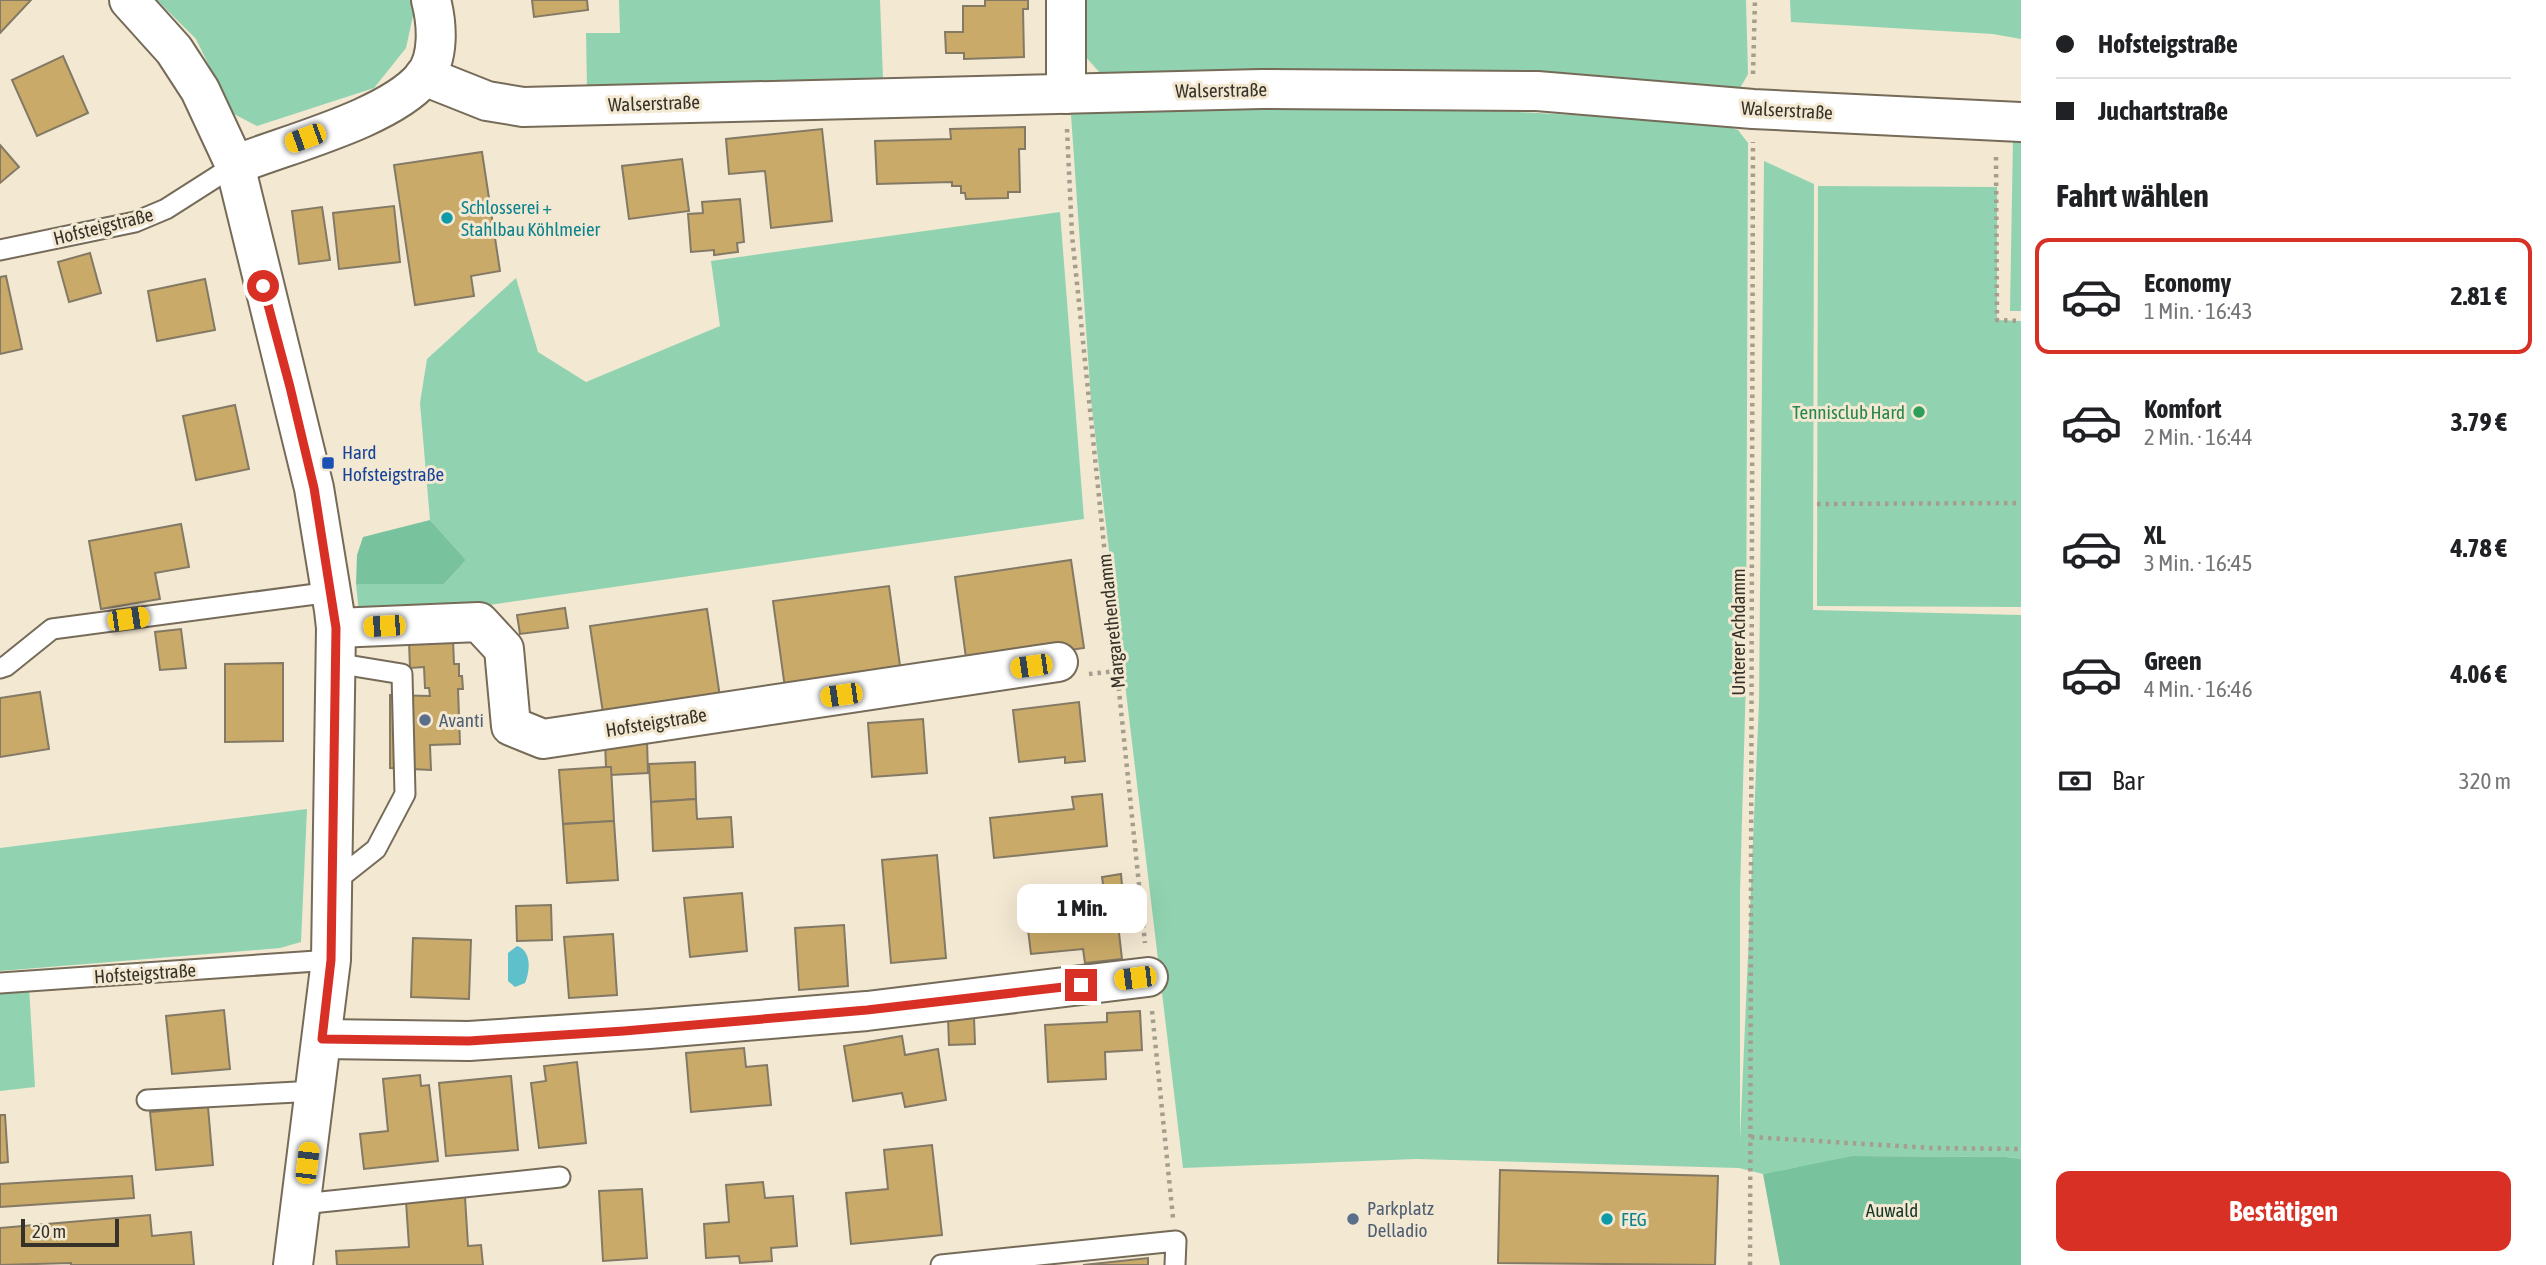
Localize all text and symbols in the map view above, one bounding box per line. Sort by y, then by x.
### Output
text: Hofsteigstraße [2098,29,2238,59]
street label: Walserstraße [1175,78,1267,102]
street label: Walserstraße [608,90,700,116]
text: Juchartstraße [2098,96,2228,126]
street label: Walserstraße [1741,97,1833,123]
car [282,121,329,155]
text: Fahrt wählen [2056,177,2209,214]
place label: Schlosserei + Stahlbau Köhlmeier [461,196,601,240]
street label: Hofsteigstraße [51,203,155,249]
marker: Schlosserei + Stahlbau Köhlmeier [439,210,455,226]
icon: car [2060,265,2123,328]
text: Economy [2144,268,2231,298]
route start [247,270,279,302]
text: 2.81 € [2450,281,2507,311]
text: 1 Min. · 16:43 [2144,298,2252,324]
icon: car [2060,391,2123,454]
text: Komfort [2144,394,2221,424]
place label: Tennisclub Hard [1792,401,1905,423]
marker: Tennisclub Hard [1911,404,1927,420]
text: 3.79 € [2450,407,2507,437]
text: 2 Min. · 16:44 [2144,424,2252,450]
place label: Hard Hofsteigstraße [342,441,444,485]
marker: Hard Hofsteigstraße [320,455,336,471]
icon: car [2060,517,2123,580]
text: XL [2144,520,2166,550]
text: 4.78 € [2450,533,2507,563]
text: 3 Min. · 16:45 [2144,550,2252,576]
street label: Margarethendamm [1093,553,1129,689]
street label: Unterer Achdamm [1727,568,1749,696]
car [106,606,151,632]
car [363,614,406,638]
icon: car [2060,643,2123,706]
text: Green [2144,646,2202,676]
car [1009,653,1054,679]
text: 4.06 € [2450,659,2507,689]
text: 4 Min. · 16:46 [2144,676,2252,702]
car [819,682,864,708]
street label: Hofsteigstraße [604,703,708,741]
place label: Avanti [439,709,484,731]
marker: Avanti [417,712,433,728]
icon: cash [2056,762,2094,800]
text: Bar [2112,766,2144,796]
text: 320 m [2459,768,2511,794]
callout: 1 Min. [1016,884,1146,932]
text: 1 Min. [1057,895,1107,921]
street label: Hofsteigstraße [93,958,197,988]
car [1113,965,1158,991]
route end [1065,969,1097,1001]
car [295,1141,320,1185]
button: Bestätigen [2056,1171,2511,1251]
place label: Parkplatz Delladio [1367,1197,1434,1241]
park label: Auwald [1866,1199,1918,1221]
place label: FEG [1621,1208,1647,1230]
marker: Parkplatz Delladio [1345,1211,1361,1227]
marker: FEG [1599,1211,1615,1227]
scale bar [21,1216,119,1248]
text: 20 m [32,1220,66,1242]

